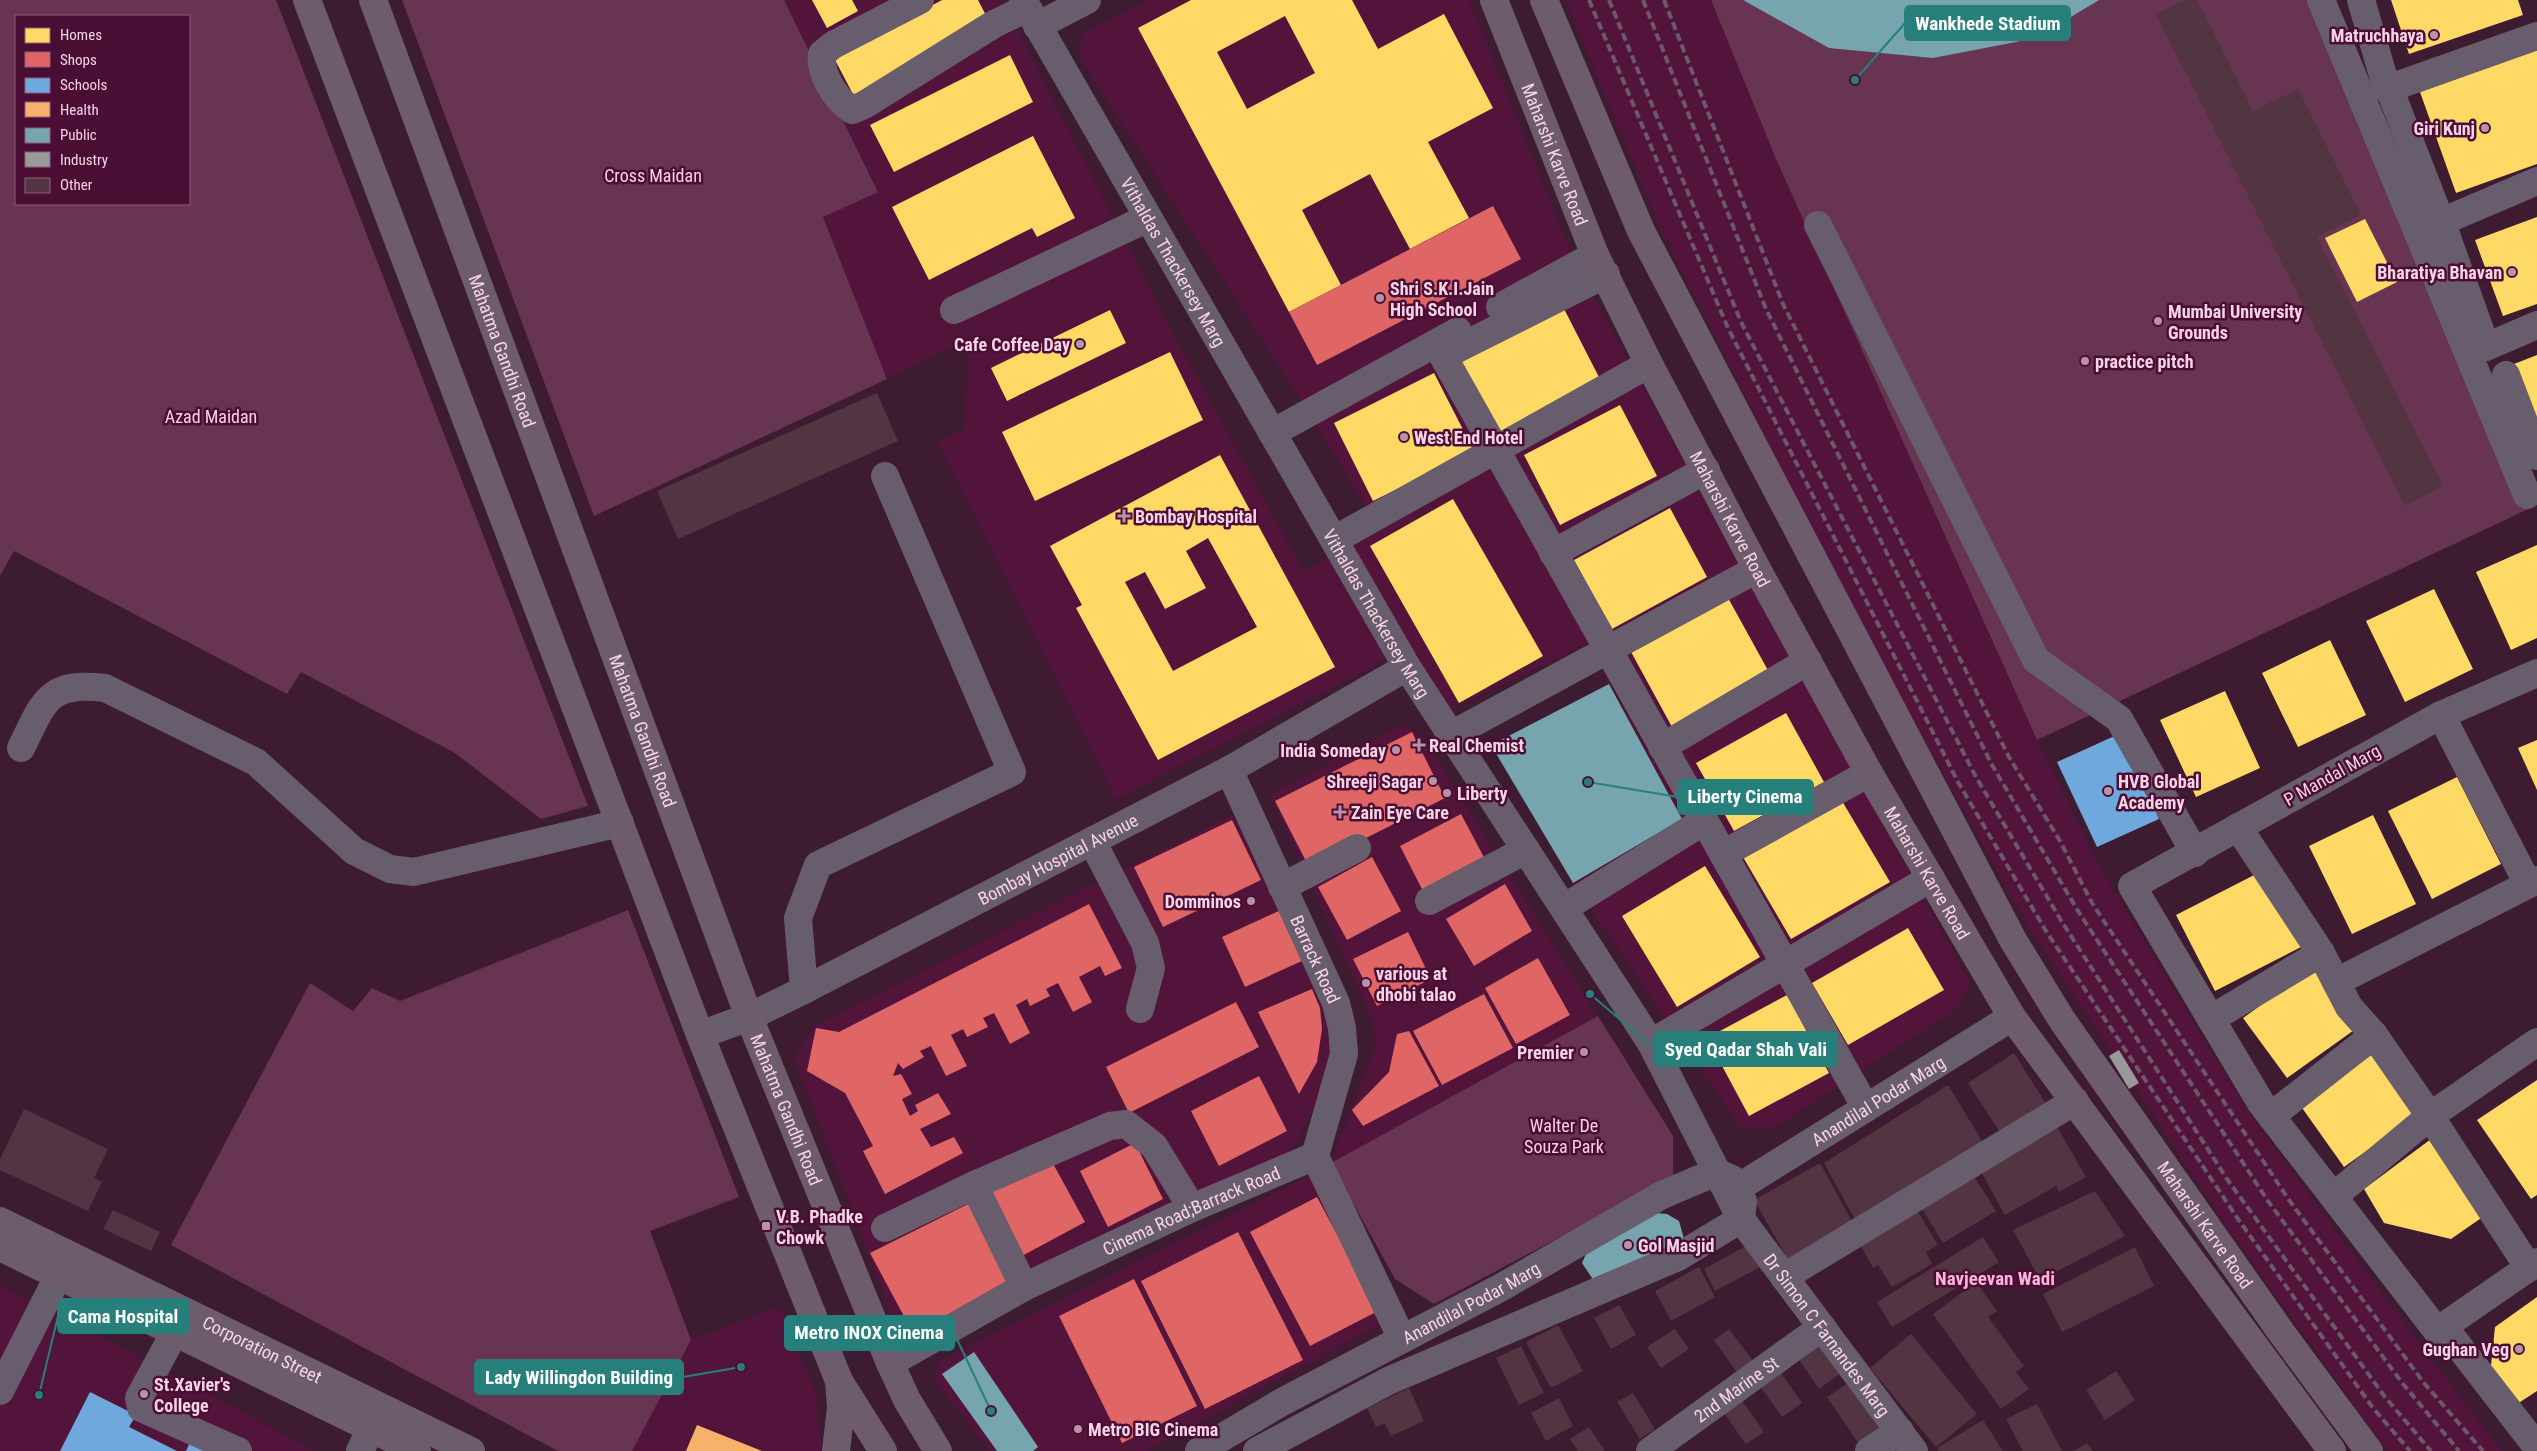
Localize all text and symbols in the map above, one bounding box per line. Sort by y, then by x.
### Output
callout: Wankhede Stadium [1905,6,2070,40]
text: Wankhede Stadium [1915,12,2061,35]
legend [15,15,190,205]
place label: Matruchhaya [2331,25,2424,46]
text: Homes [60,26,102,44]
marker: Matruchhaya [2428,29,2440,41]
text: Shops [60,51,97,69]
text: Schools [60,76,107,94]
street label: Maharshi Karve Road [1518,80,1593,228]
text: Health [60,101,99,119]
place label: Giri Kunj [2413,118,2475,139]
marker: Giri Kunj [2479,122,2491,134]
text: Public [60,126,97,144]
text: Industry [60,151,108,169]
park label: Cross Maidan [604,165,702,186]
street label: Vithaldas Thackersey Marg [1117,173,1231,350]
text: Other [60,176,93,194]
place label: Bharatiya Bhavan [2377,262,2502,283]
marker: Bharatiya Bhavan [2506,266,2518,278]
street label: Mahatma Gandhi Road [465,272,541,430]
place label: Shri S.K.I.Jain High School [1390,278,1494,320]
marker: Shri S.K.I.Jain High School [1374,292,1386,304]
place label: Mumbai University Grounds [2168,301,2302,343]
marker: Mumbai University Grounds [2152,315,2164,327]
place label: Cafe Coffee Day [954,334,1070,355]
marker: Cafe Coffee Day [1074,338,1086,350]
place label: practice pitch [2095,351,2194,372]
marker: practice pitch [2079,355,2091,367]
park label: Azad Maidan [165,406,257,427]
place label: West End Hotel [1414,427,1523,448]
marker: West End Hotel [1398,431,1410,443]
street label: Maharshi Karve Road [1686,447,1775,590]
place label: Bombay Hospital [1135,506,1257,527]
marker: Bombay Hospital [1117,509,1131,523]
street label: Vithaldas Thackersey Marg [1319,525,1435,702]
street label: Mahatma Gandhi Road [605,651,681,810]
place label: Real Chemist [1429,735,1525,756]
marker: Real Chemist [1413,739,1425,751]
place label: India Someday [1280,740,1386,761]
street label: P Mandal Marg [2280,740,2384,810]
marker: India Someday [1390,744,1402,756]
place label: Shreeji Sagar [1327,771,1423,792]
place label: HVB Global Academy [2118,771,2200,813]
marker: Shreeji Sagar [1427,775,1439,787]
callout: Liberty Cinema [1678,780,1813,814]
place label: Liberty [1457,783,1508,804]
text: Liberty Cinema [1688,785,1802,808]
marker: HVB Global Academy [2102,785,2114,797]
marker: Liberty [1441,787,1453,799]
place label: Zain Eye Care [1351,802,1449,823]
street label: Maharshi Karve Road [1880,802,1975,943]
marker: Zain Eye Care [1333,805,1347,819]
street label: Bombay Hospital Avenue [974,809,1141,909]
place label: Domminos [1165,891,1241,912]
marker: Domminos [1245,895,1257,907]
street label: Barrack Road [1287,912,1345,1006]
place label: various at dhobi talao [1376,963,1456,1005]
marker: various at dhobi talao [1360,977,1372,989]
street label: Mahatma Gandhi Road [746,1031,827,1188]
callout: Syed Qadar Shah Vali [1655,1032,1837,1066]
text: Syed Qadar Shah Vali [1665,1038,1827,1061]
place label: Premier [1517,1042,1574,1063]
marker: Premier [1578,1046,1590,1058]
street label: Anandilal Podar Marg [1808,1051,1949,1150]
park label: Walter De Souza Park [1524,1115,1604,1157]
street label: Maharshi Karve Road [2154,1157,2258,1292]
street label: Cinema Road;Barrack Road [1099,1162,1283,1259]
place label: V.B. Phadke Chowk [776,1206,863,1248]
marker: V.B. Phadke Chowk [760,1220,772,1232]
place label: Gol Masjid [1638,1235,1714,1256]
marker: Gol Masjid [1622,1239,1634,1251]
street label: Dr Simon C Farnandes Marg [1760,1249,1895,1420]
street label: Anandilal Podar Marg [1399,1257,1544,1348]
district label: Navjeevan Wadi [1935,1267,2055,1290]
callout: Cama Hospital [58,1299,189,1333]
text: Cama Hospital [68,1305,178,1328]
street label: Corporation Street [199,1311,325,1387]
callout: Metro INOX Cinema [785,1316,954,1350]
text: Metro INOX Cinema [794,1321,944,1344]
place label: Gughan Veg [2423,1339,2509,1360]
marker: Gughan Veg [2513,1343,2525,1355]
street label: 2nd Marine St [1690,1352,1782,1426]
callout: Lady Willingdon Building [475,1360,683,1394]
text: Lady Willingdon Building [485,1366,673,1389]
place label: St.Xavier's College [154,1374,230,1416]
marker: St.Xavier's College [138,1388,150,1400]
place label: Metro BIG Cinema [1088,1419,1218,1440]
marker: Metro BIG Cinema [1072,1423,1084,1435]

